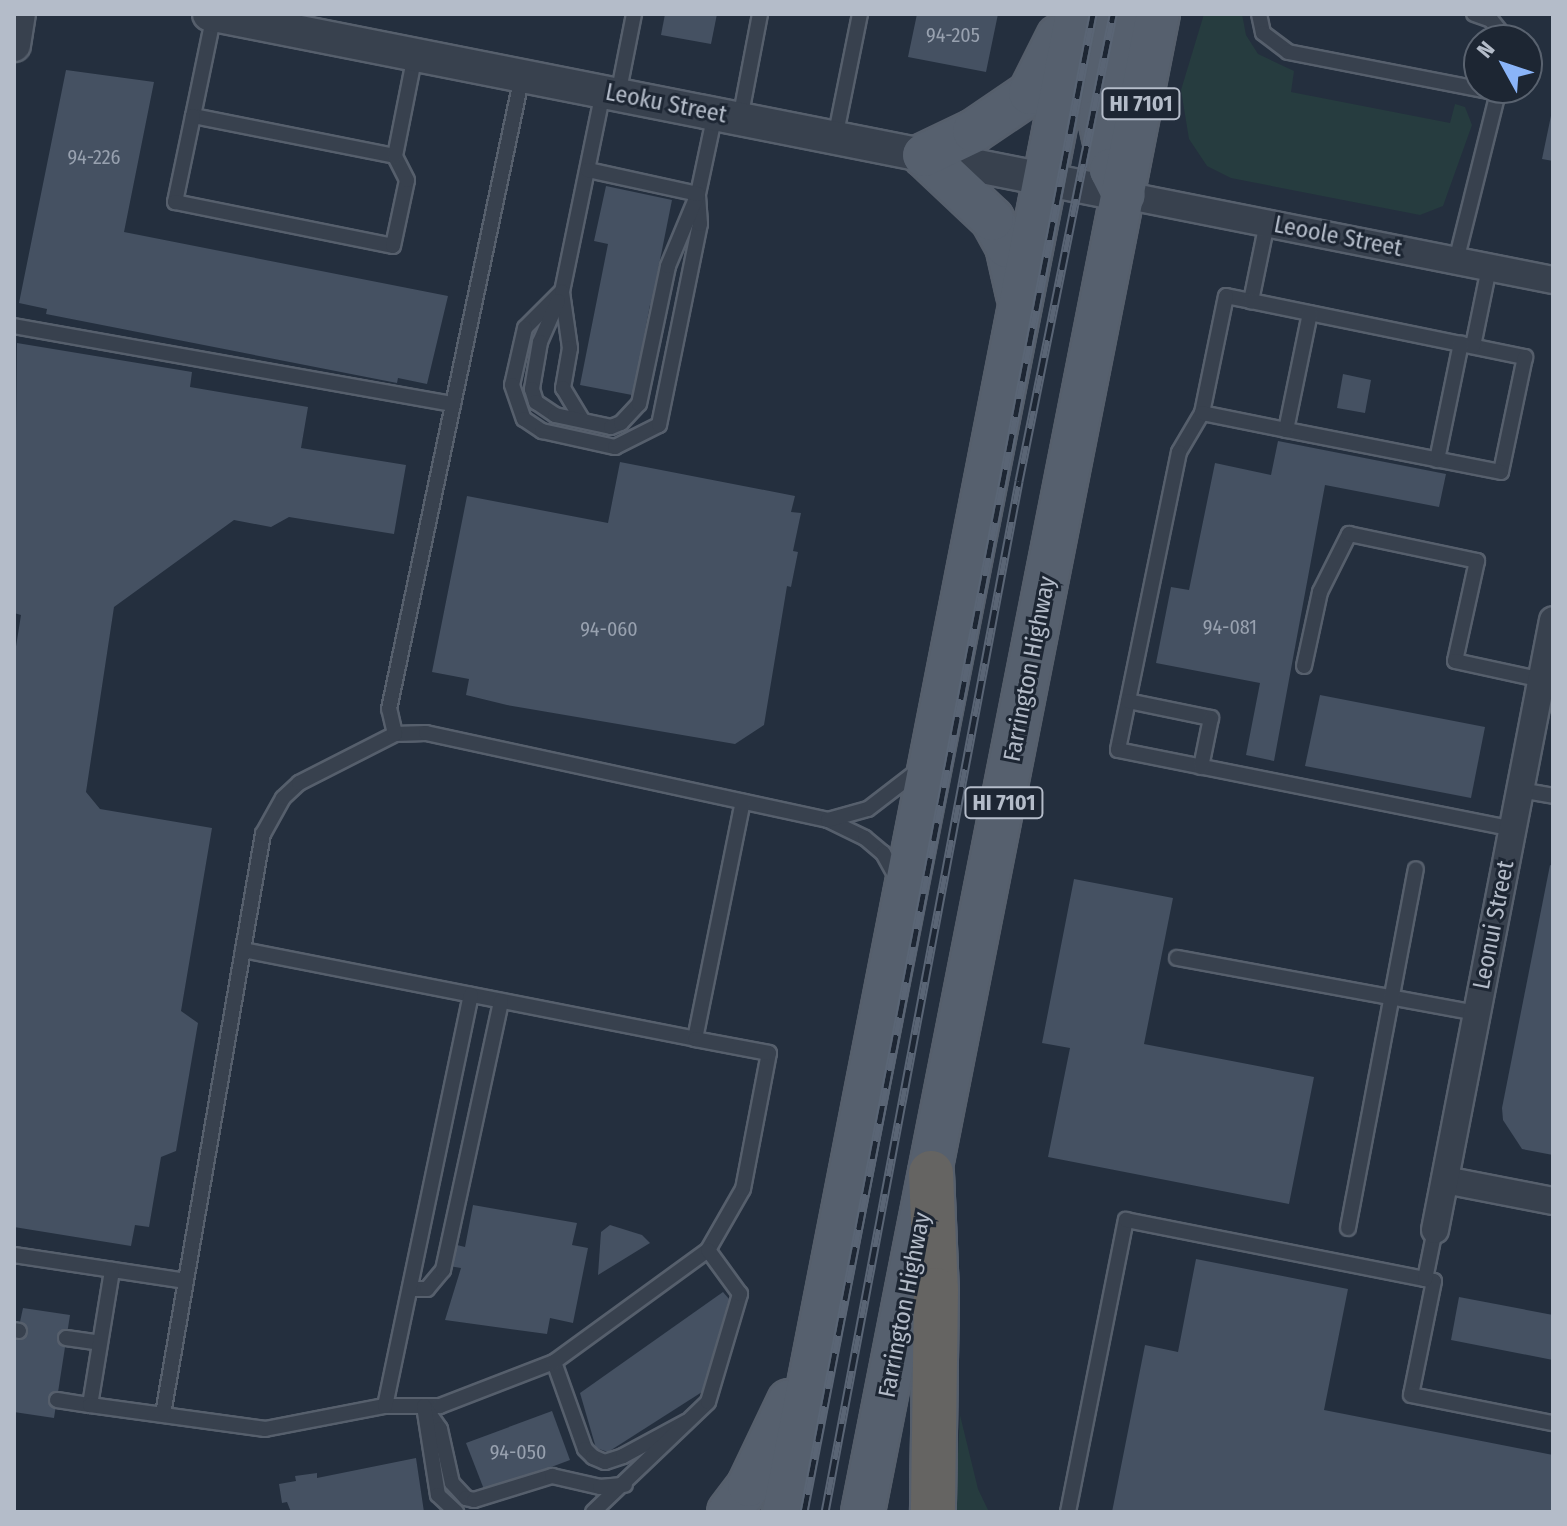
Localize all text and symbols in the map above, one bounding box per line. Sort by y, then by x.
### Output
house number: 94-205 [926,23,980,47]
north arrow [1463,24,1543,104]
text: N [1471,36,1500,63]
street label: Leoku Street [603,78,729,130]
road number: HI 7101 [1101,86,1181,122]
house number: 94-226 [68,145,120,169]
street label: Leoole Street [1271,210,1405,264]
street label: Farrington Highway [998,574,1062,764]
house number: 94-081 [1203,615,1257,639]
house number: 94-060 [580,617,638,641]
road number: HI 7101 [964,785,1044,821]
street label: Leonui Street [1467,858,1521,992]
street label: Farrington Highway [873,1210,937,1400]
house number: 94-050 [490,1440,546,1464]

